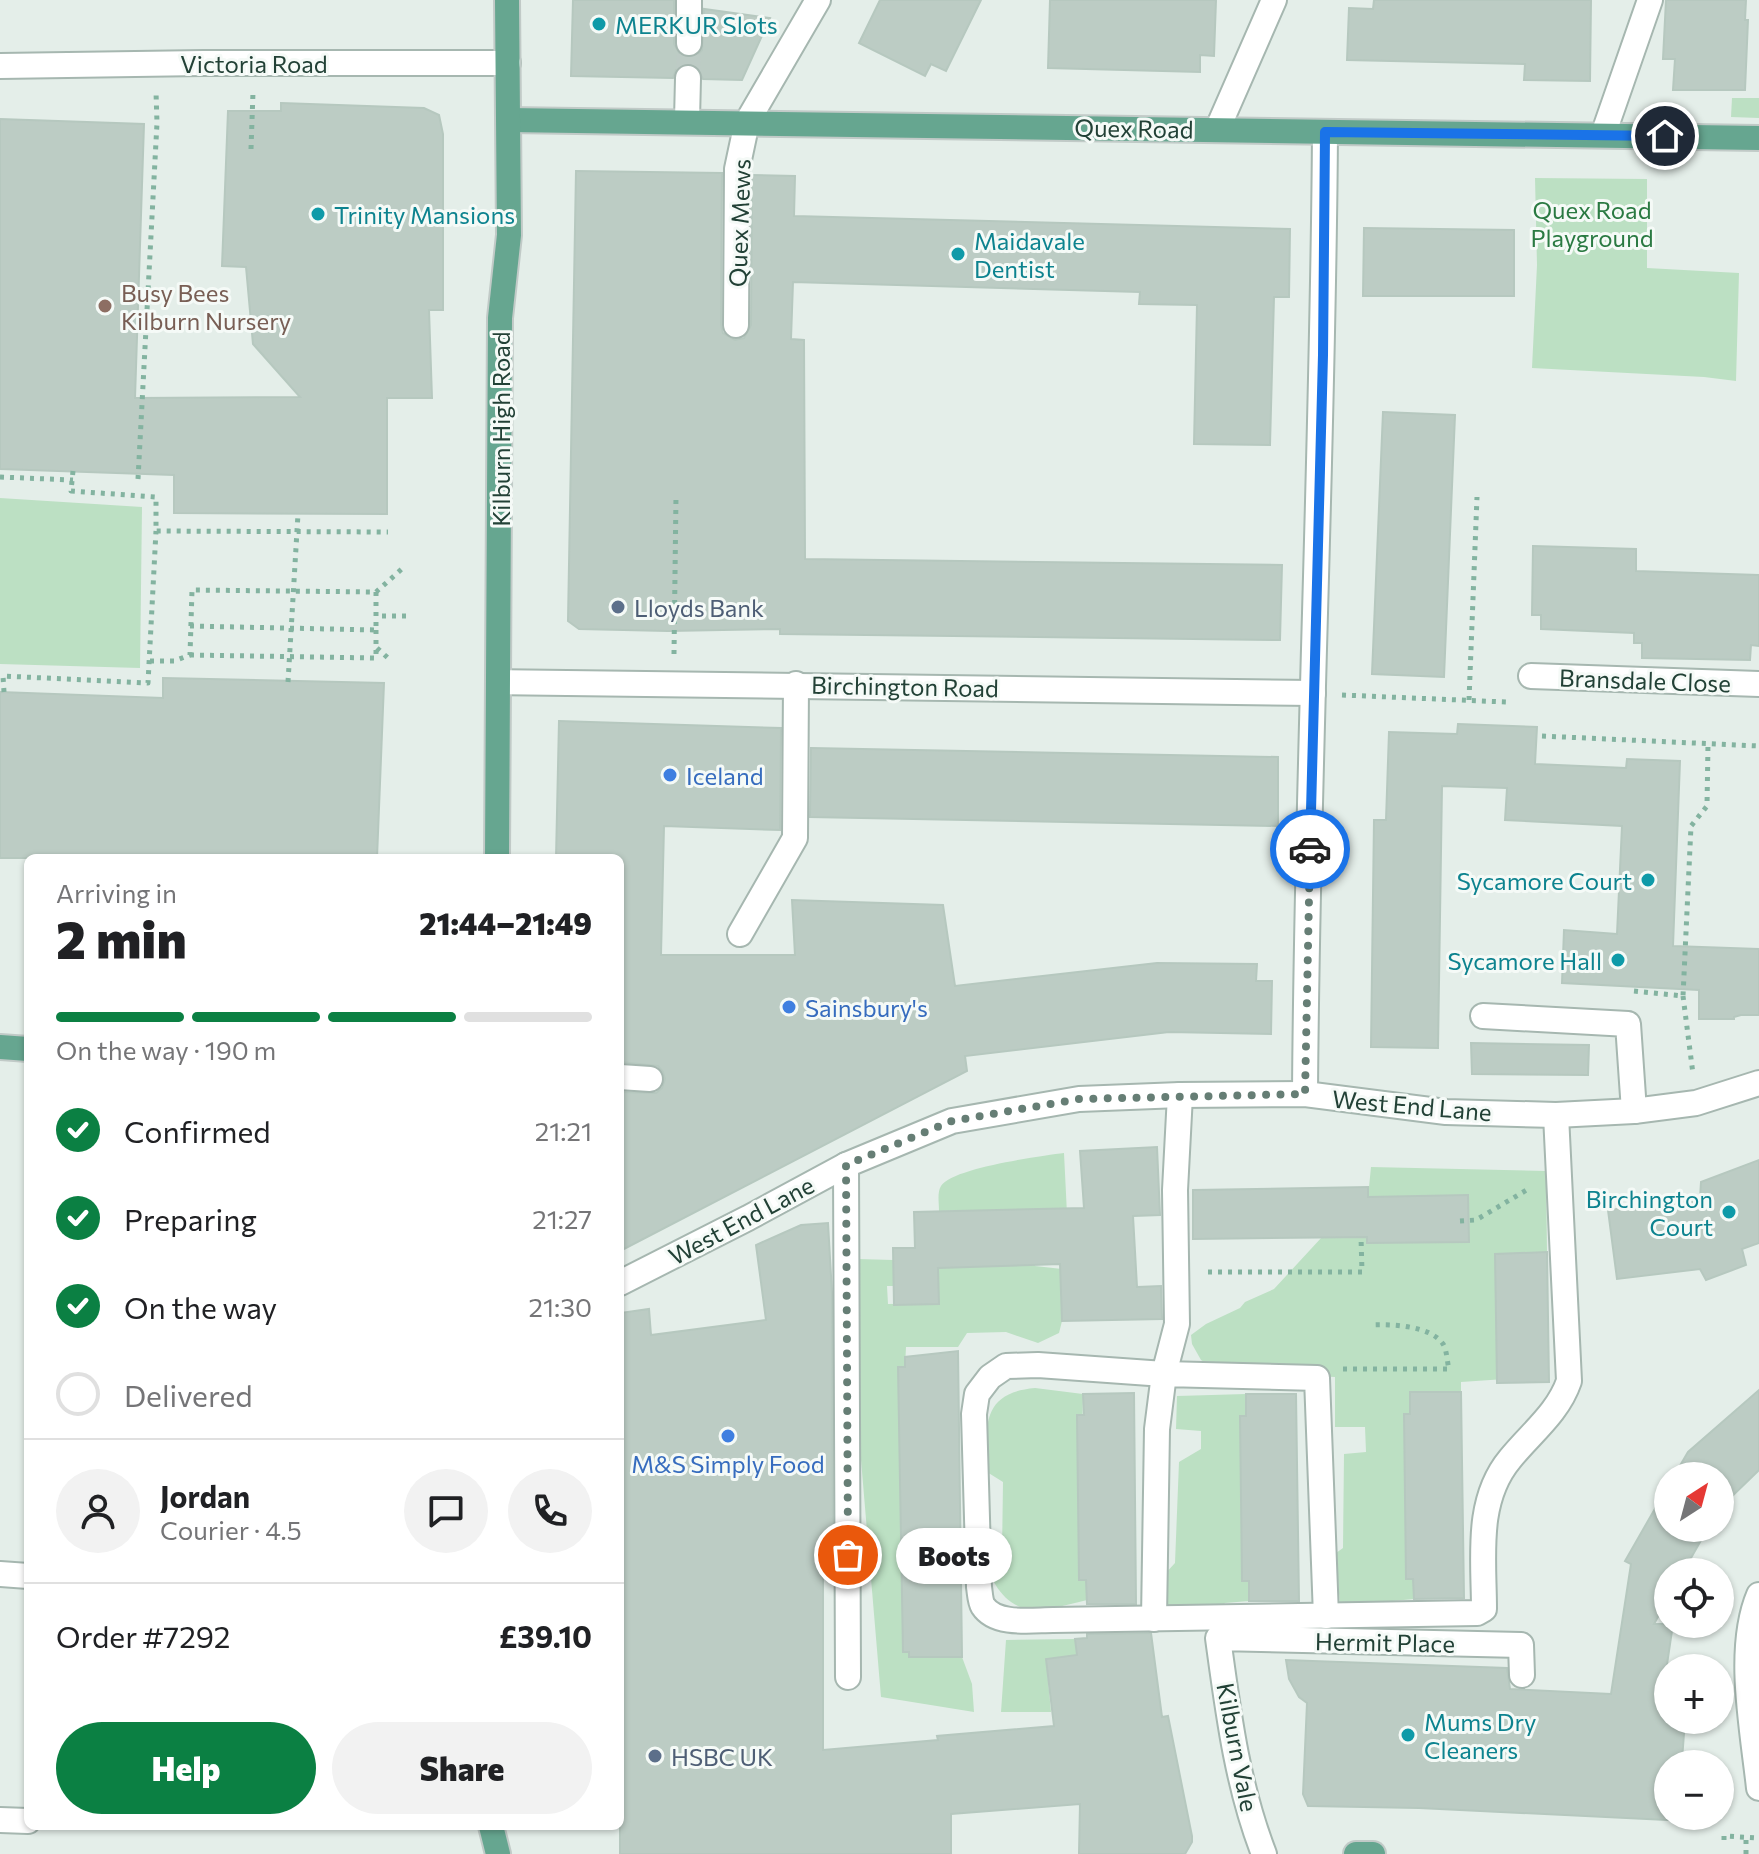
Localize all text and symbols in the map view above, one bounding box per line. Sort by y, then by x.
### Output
place label: MERKUR Slots [615,10,778,39]
marker: MERKUR Slots [590,15,608,33]
street label: Victoria Road [180,49,328,78]
pin [1631,102,1699,170]
street label: Quex Road [1074,112,1194,144]
icon: home [1643,114,1687,158]
street label: Quex Mews [722,158,756,288]
park label: Quex Road Playground [1530,195,1654,252]
place label: Trinity Mansions [334,200,515,229]
marker: Trinity Mansions [309,205,327,223]
place label: Maidavale Dentist [974,226,1085,283]
marker: Maidavale Dentist [949,245,967,263]
place label: Busy Bees Kilburn Nursery [121,278,291,335]
marker: Busy Bees Kilburn Nursery [96,297,114,315]
street label: Kilburn High Road [486,331,515,527]
place label: Lloyds Bank [634,593,764,622]
marker: Lloyds Bank [609,598,627,616]
street label: Bransdale Close [1559,663,1731,697]
street label: Birchington Road [811,670,999,702]
place label: Iceland [686,761,764,790]
marker: Iceland [661,766,679,784]
courier [1270,809,1350,889]
icon: car [1288,827,1332,871]
place label: Sycamore Court [1457,866,1632,895]
marker: Sycamore Court [1639,871,1657,889]
text: Arriving in [56,877,177,908]
text: 21:44–21:49 [419,904,592,941]
text: 2 min [56,906,187,970]
place label: Sycamore Hall [1448,946,1602,975]
marker: Sycamore Hall [1609,951,1627,969]
place label: Sainsbury's [805,993,928,1022]
marker: Sainsbury's [780,998,798,1016]
text: On the way · 190 m [56,1034,276,1065]
street label: West End Lane [1331,1084,1493,1126]
icon: check [56,1108,100,1152]
text: Confirmed [124,1112,271,1149]
text: 21:21 [535,1115,592,1146]
street label: West End Lane [664,1170,818,1270]
place label: Birchington Court [1586,1184,1713,1241]
icon: check [56,1196,100,1240]
text: Preparing [124,1200,257,1237]
text: 21:27 [532,1203,592,1234]
marker: Birchington Court [1720,1203,1738,1221]
icon: check [56,1284,100,1328]
text: On the way [124,1288,277,1325]
text: 21:30 [529,1291,592,1322]
text: Delivered [124,1376,253,1413]
marker: M&S Simply Food [719,1427,737,1445]
place label: M&S Simply Food [631,1449,825,1478]
north arrow [1654,1462,1734,1542]
map controls [1654,1462,1734,1830]
button: person [56,1469,140,1553]
button: chat [404,1469,488,1553]
button: phone [508,1469,592,1553]
text: Jordan [160,1477,250,1514]
text: Courier · 4.5 [160,1514,302,1545]
pin [814,1521,882,1589]
callout: Boots [896,1527,1012,1583]
icon: bag [826,1533,870,1577]
text: Boots [918,1540,990,1571]
button: locate [1654,1558,1734,1638]
text: Order #7292 [56,1617,231,1654]
text: £39.10 [499,1617,592,1654]
street label: Hermit Place [1315,1626,1455,1658]
button: + [1654,1654,1734,1734]
street label: Kilburn Vale [1211,1680,1265,1814]
place label: Mums Dry Cleaners [1424,1707,1536,1764]
button: Help [56,1722,316,1814]
button: Share [332,1722,592,1814]
marker: Mums Dry Cleaners [1399,1726,1417,1744]
place label: HSBC UK [671,1742,773,1771]
marker: HSBC UK [646,1747,664,1765]
button: − [1654,1750,1734,1830]

